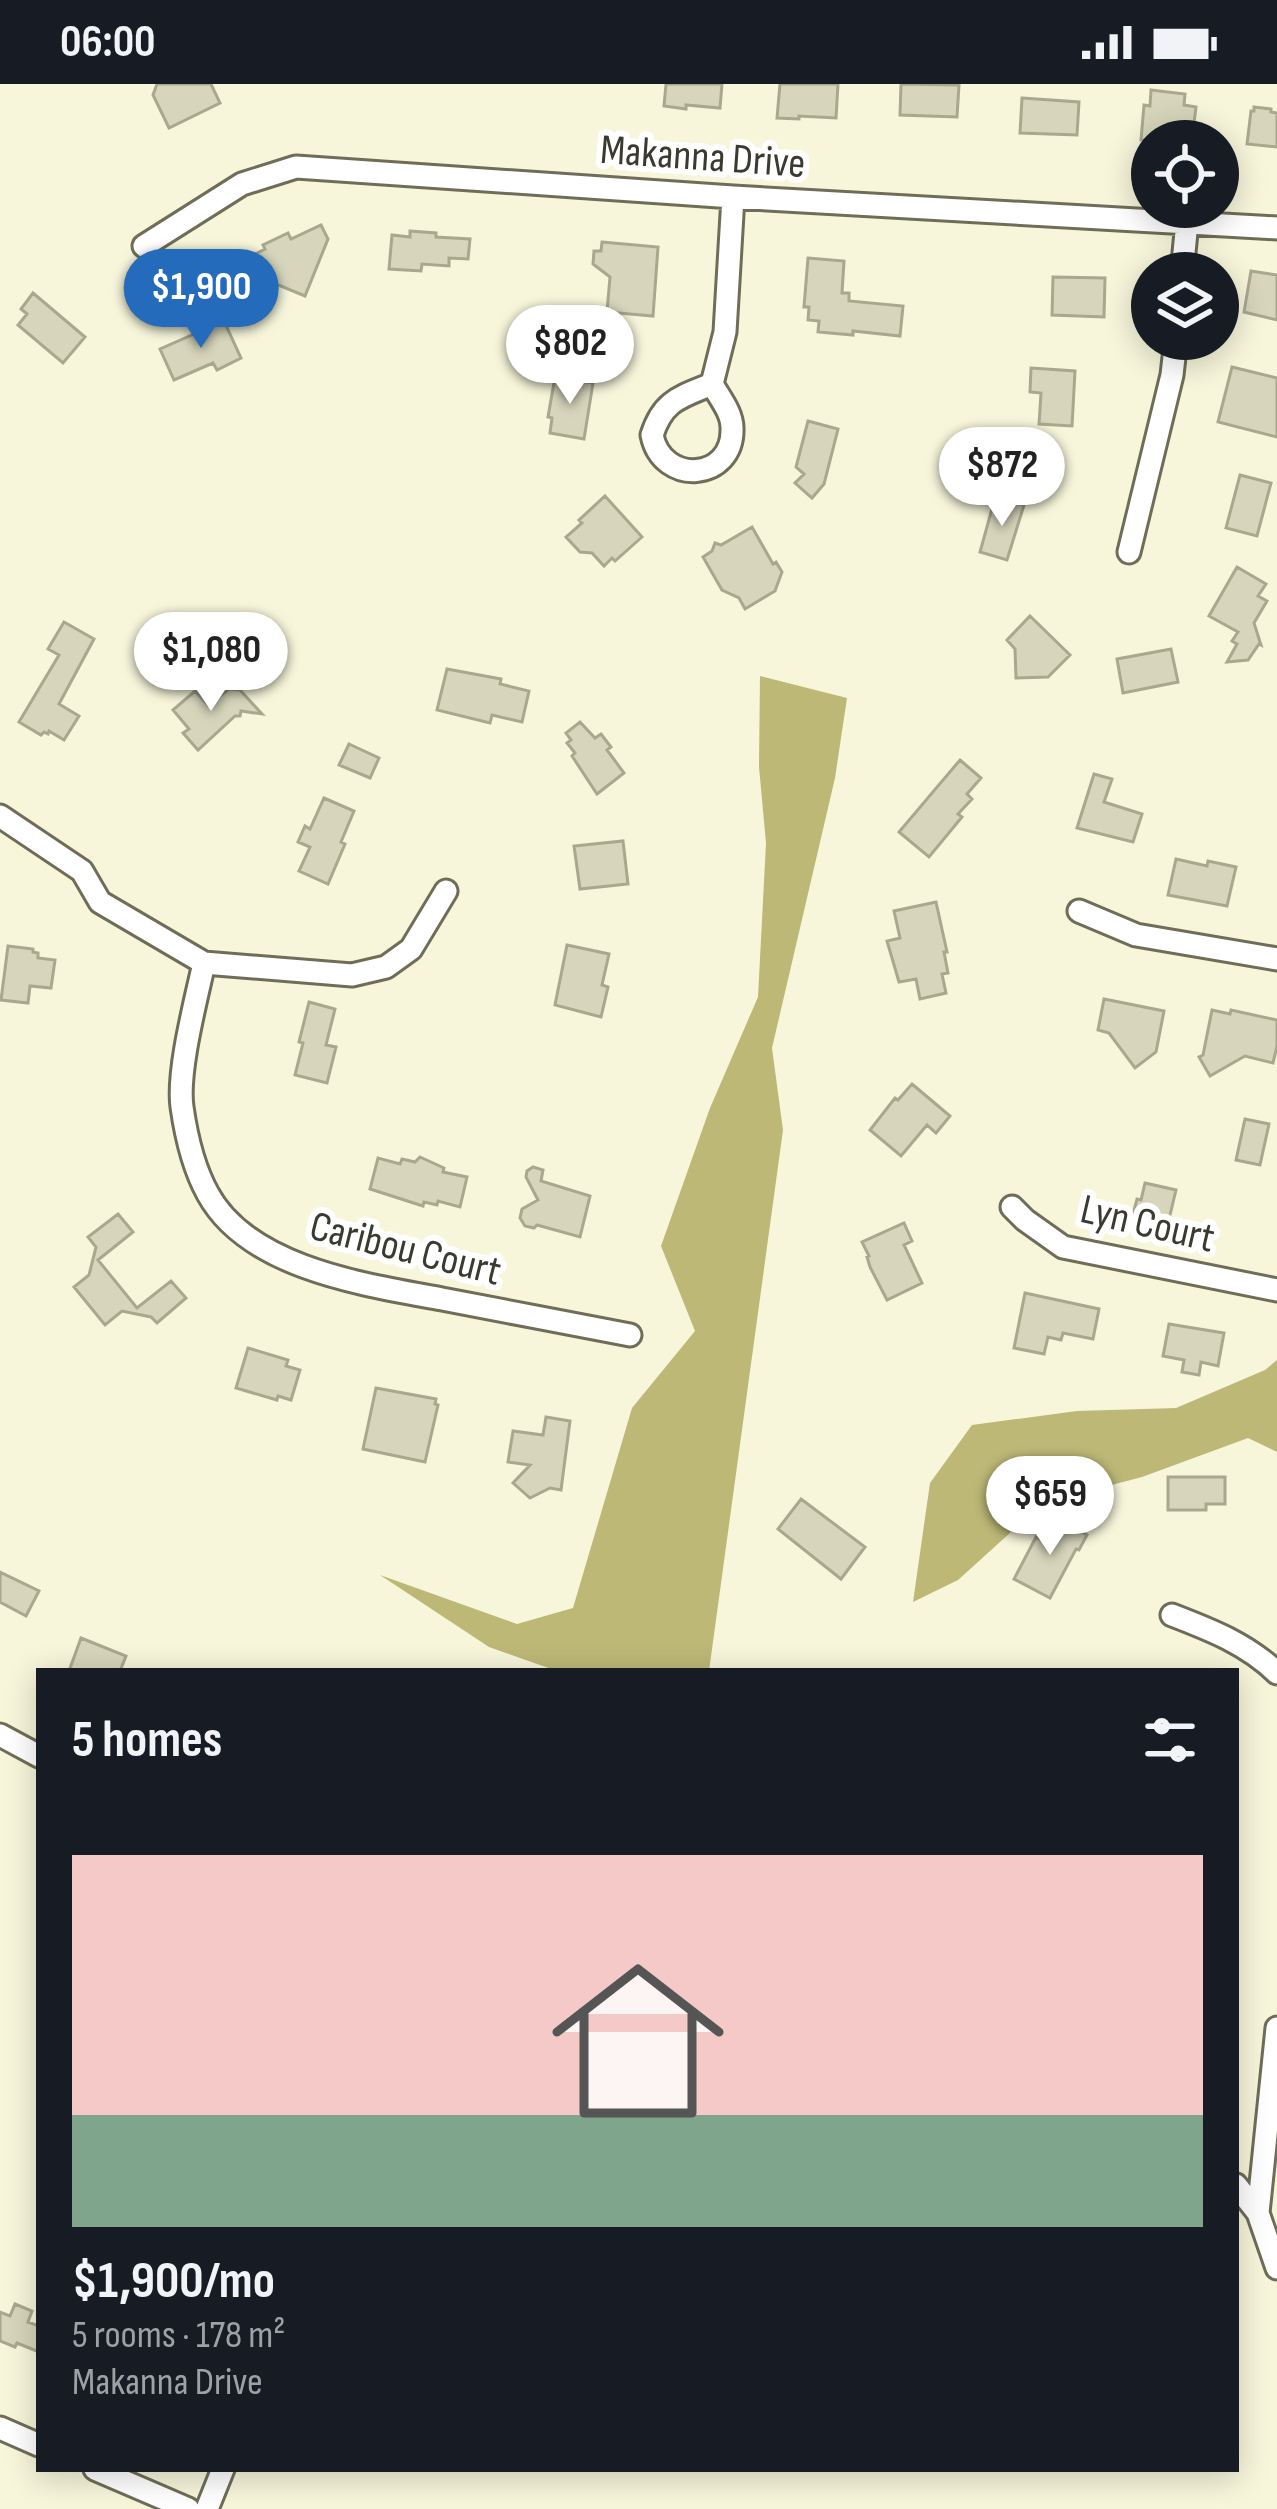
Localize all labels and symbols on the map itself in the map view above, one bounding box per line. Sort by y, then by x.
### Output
street label: Makanna Drive [599,125,807,190]
pin: $1,900 [103,249,299,351]
pin: $802 [499,305,641,407]
pin: $872 [931,427,1073,529]
pin: $1,080 [113,612,309,714]
street label: Lyn Court [1076,1184,1219,1265]
street label: Caribou Court [305,1201,506,1298]
pin: $659 [979,1456,1121,1558]

